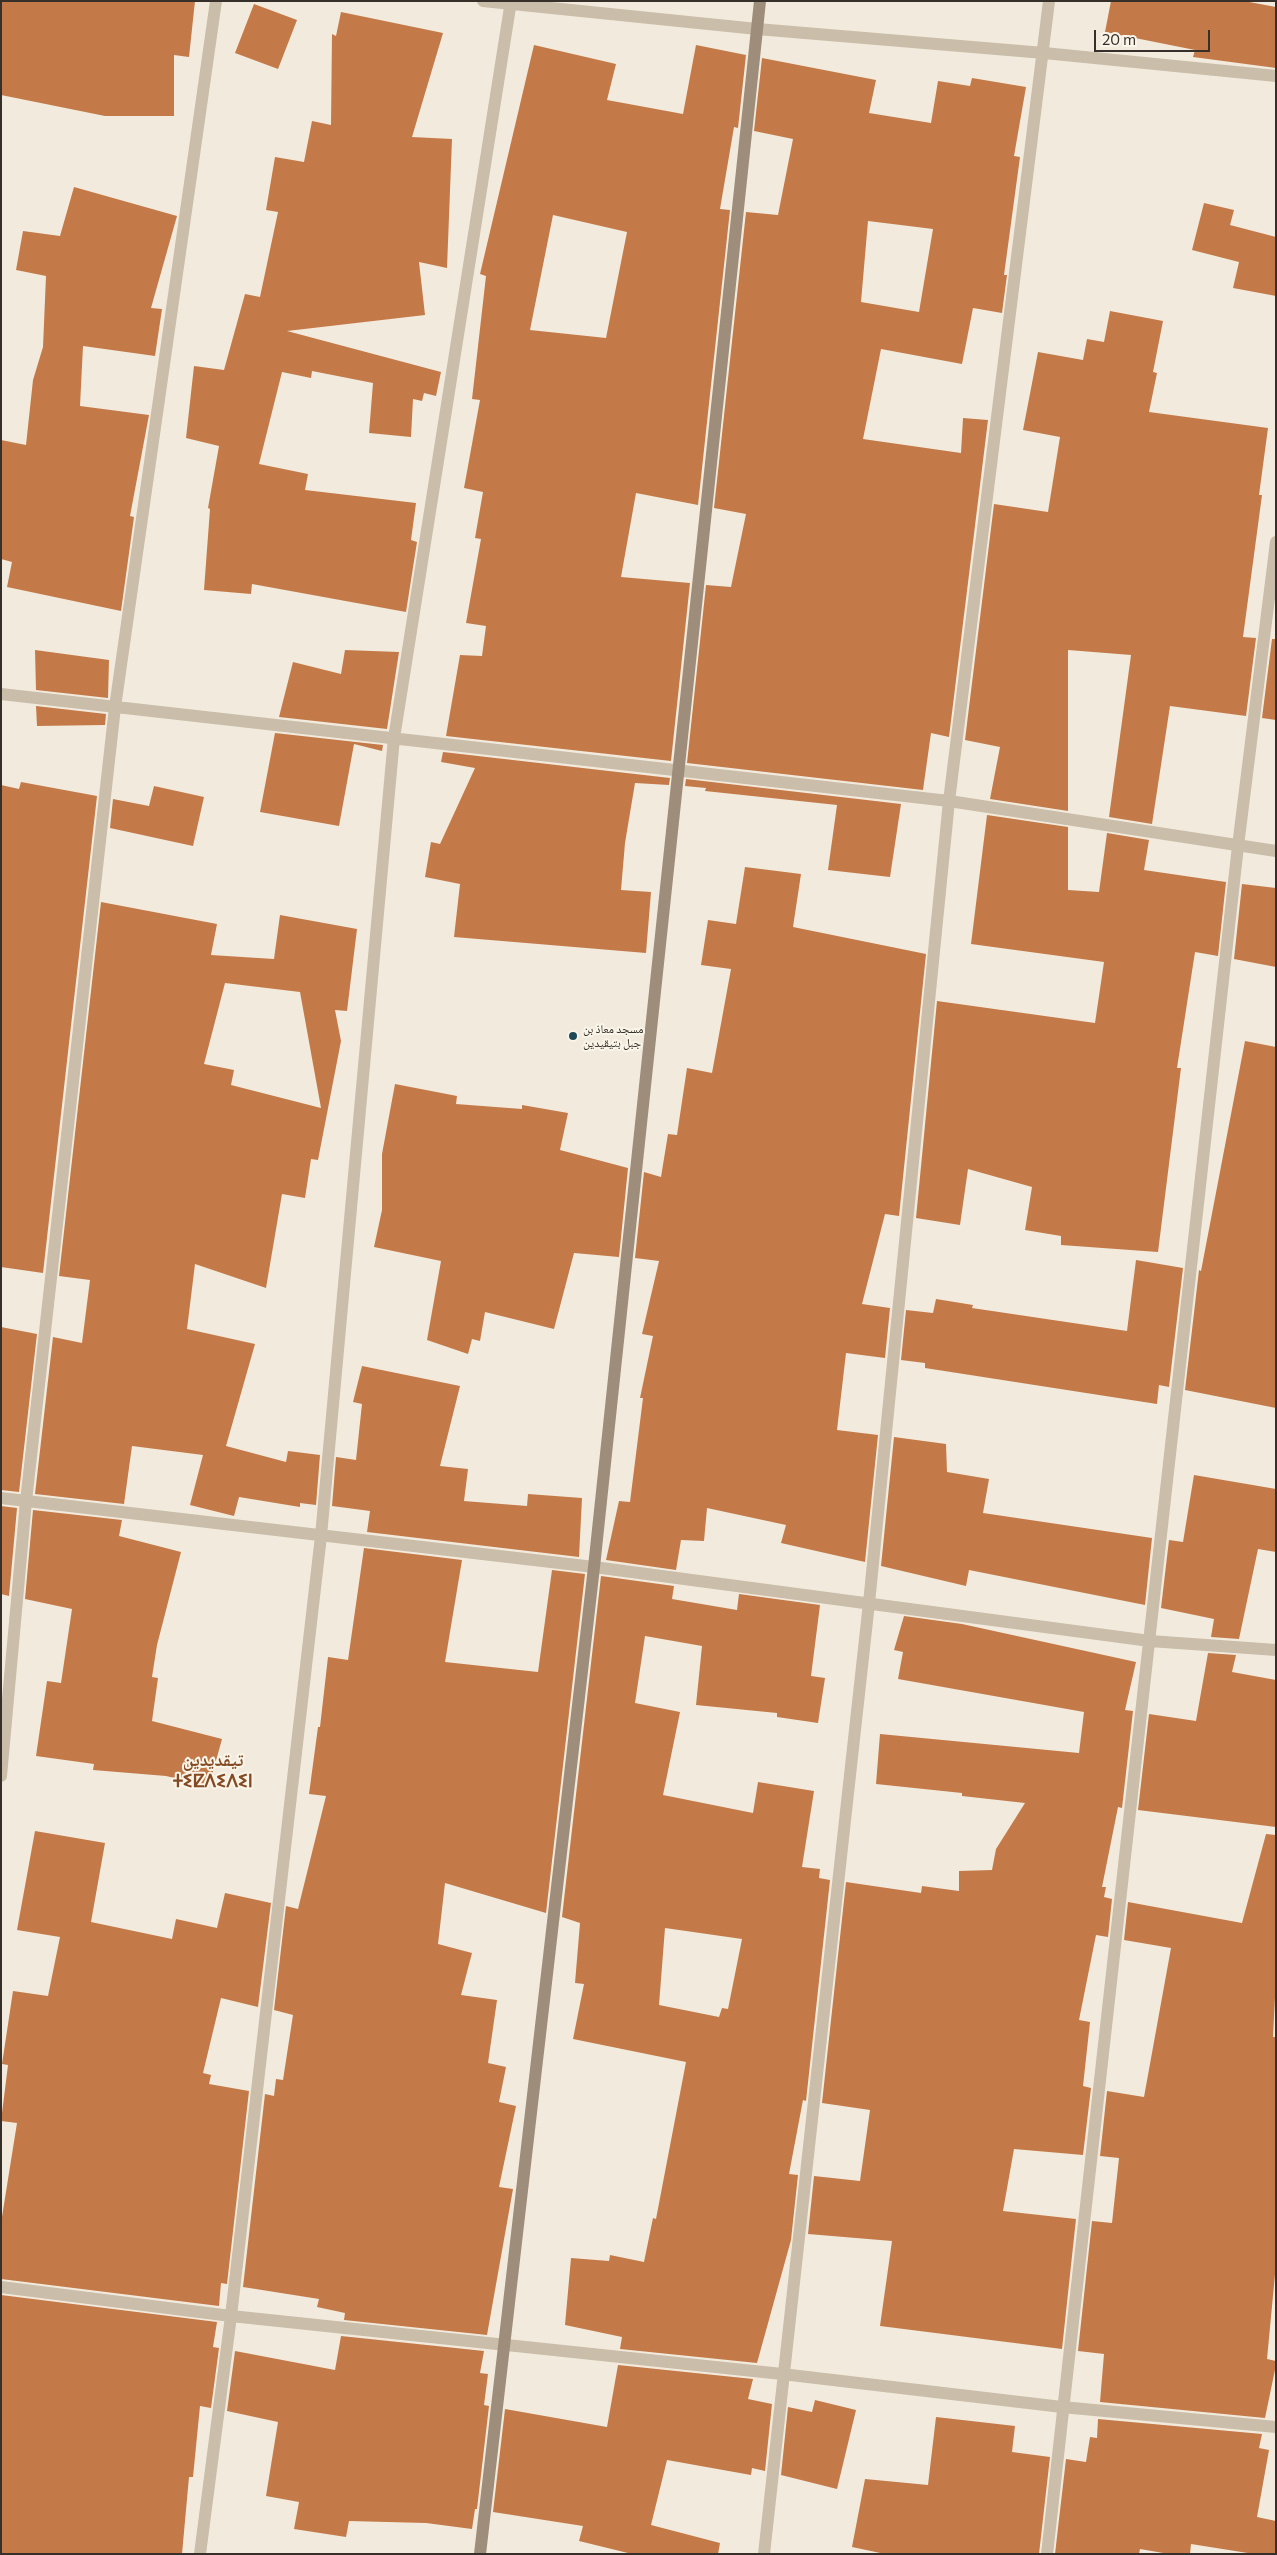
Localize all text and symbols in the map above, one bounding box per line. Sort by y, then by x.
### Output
scale bar [1097,20,1213,52]
text: 20 m [1102,30,1136,48]
place label: مسجد معاذ بن جبل بتيقيدين [583,1022,643,1050]
marker: مسجد معاذ بن جبل بتيقيدين [567,1030,579,1042]
district label: تيقديدين ⵜⵉⵇⴷⵉⴷⵉⵏ [173,1749,253,1792]

